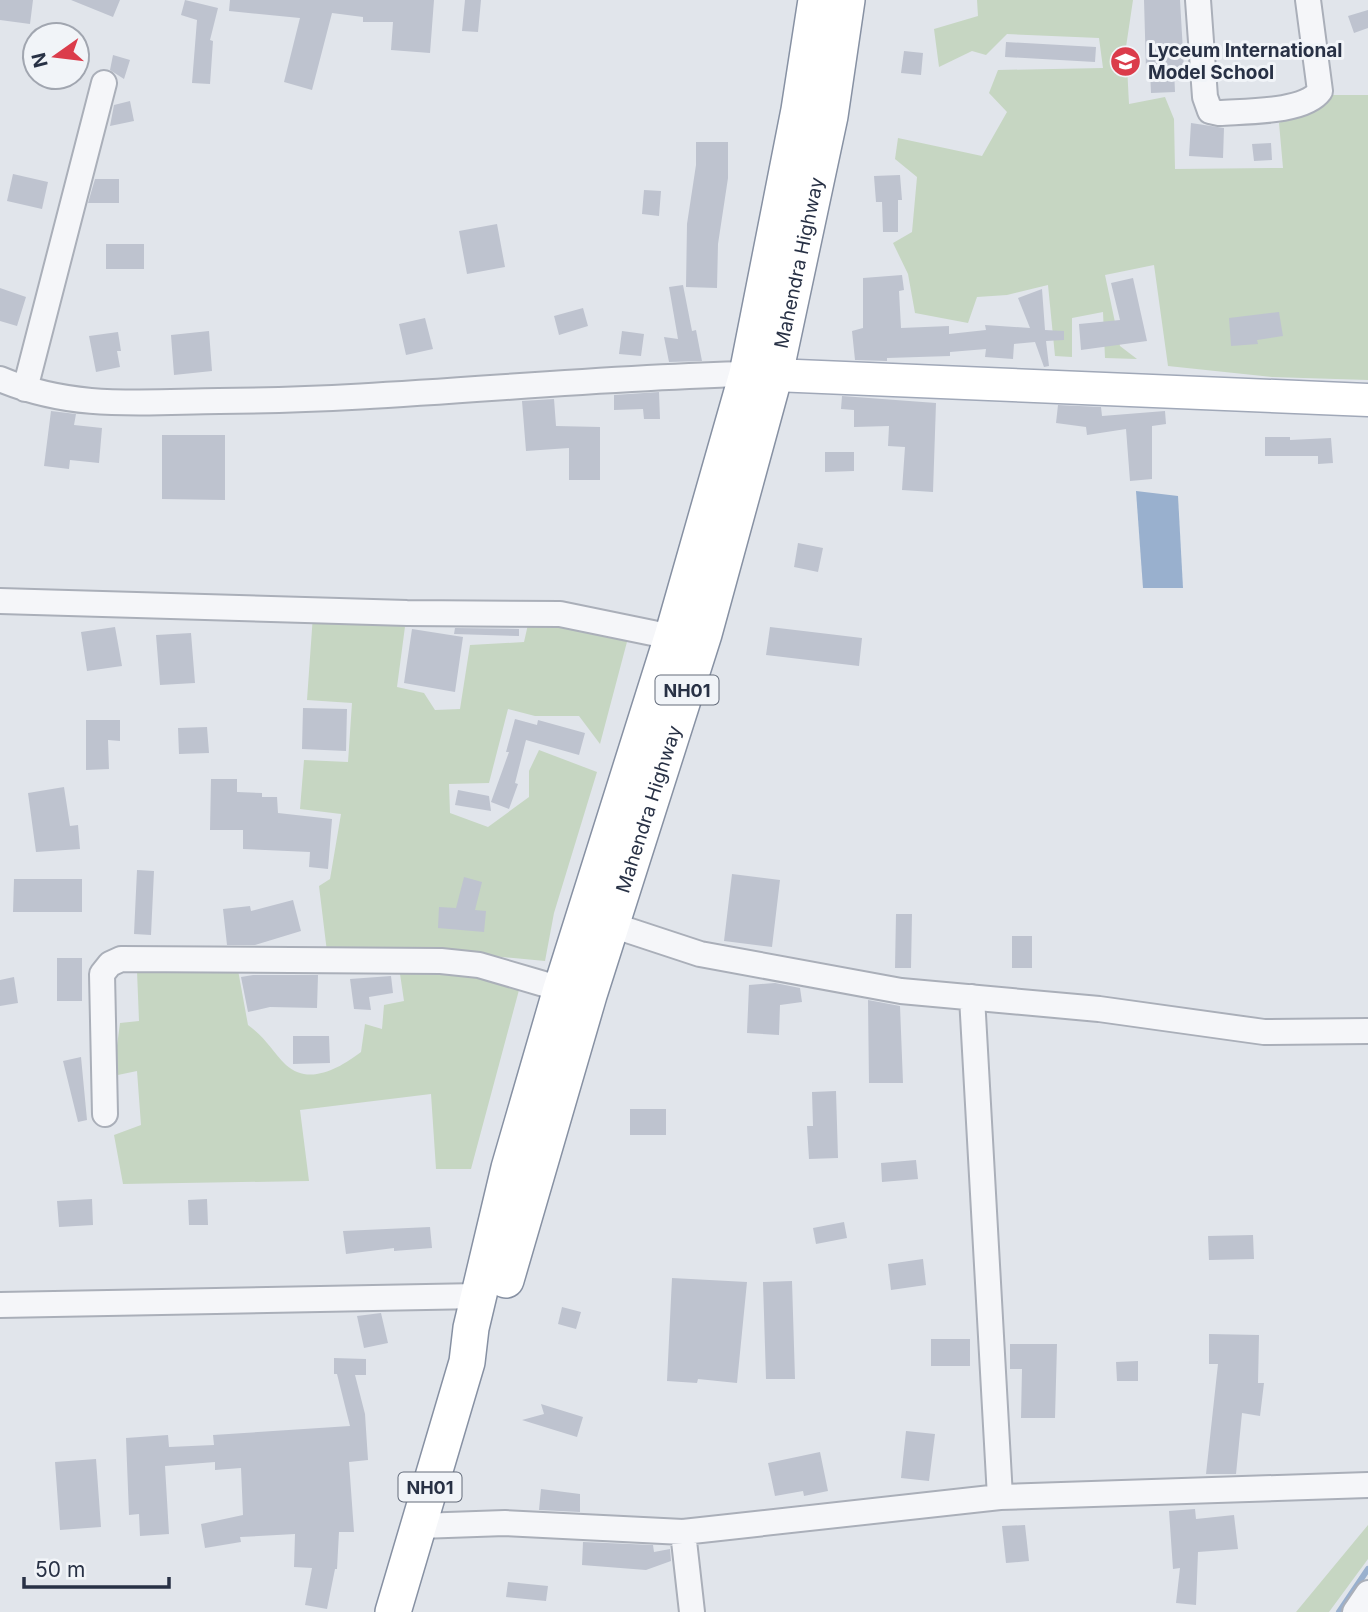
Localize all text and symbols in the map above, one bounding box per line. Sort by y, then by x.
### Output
north arrow [21,21,91,91]
place label: Lyceum International Model School [1148,39,1342,84]
school or university icon: Lyceum International Model School [1108,44,1142,78]
text: N [27,50,53,70]
street label: Mahendra Highway [769,175,828,350]
road number: NH01 [656,676,718,704]
street label: Mahendra Highway [611,722,686,896]
road number: NH01 [398,1472,462,1502]
scale bar [24,1546,170,1590]
text: 50 m [35,1557,85,1582]

